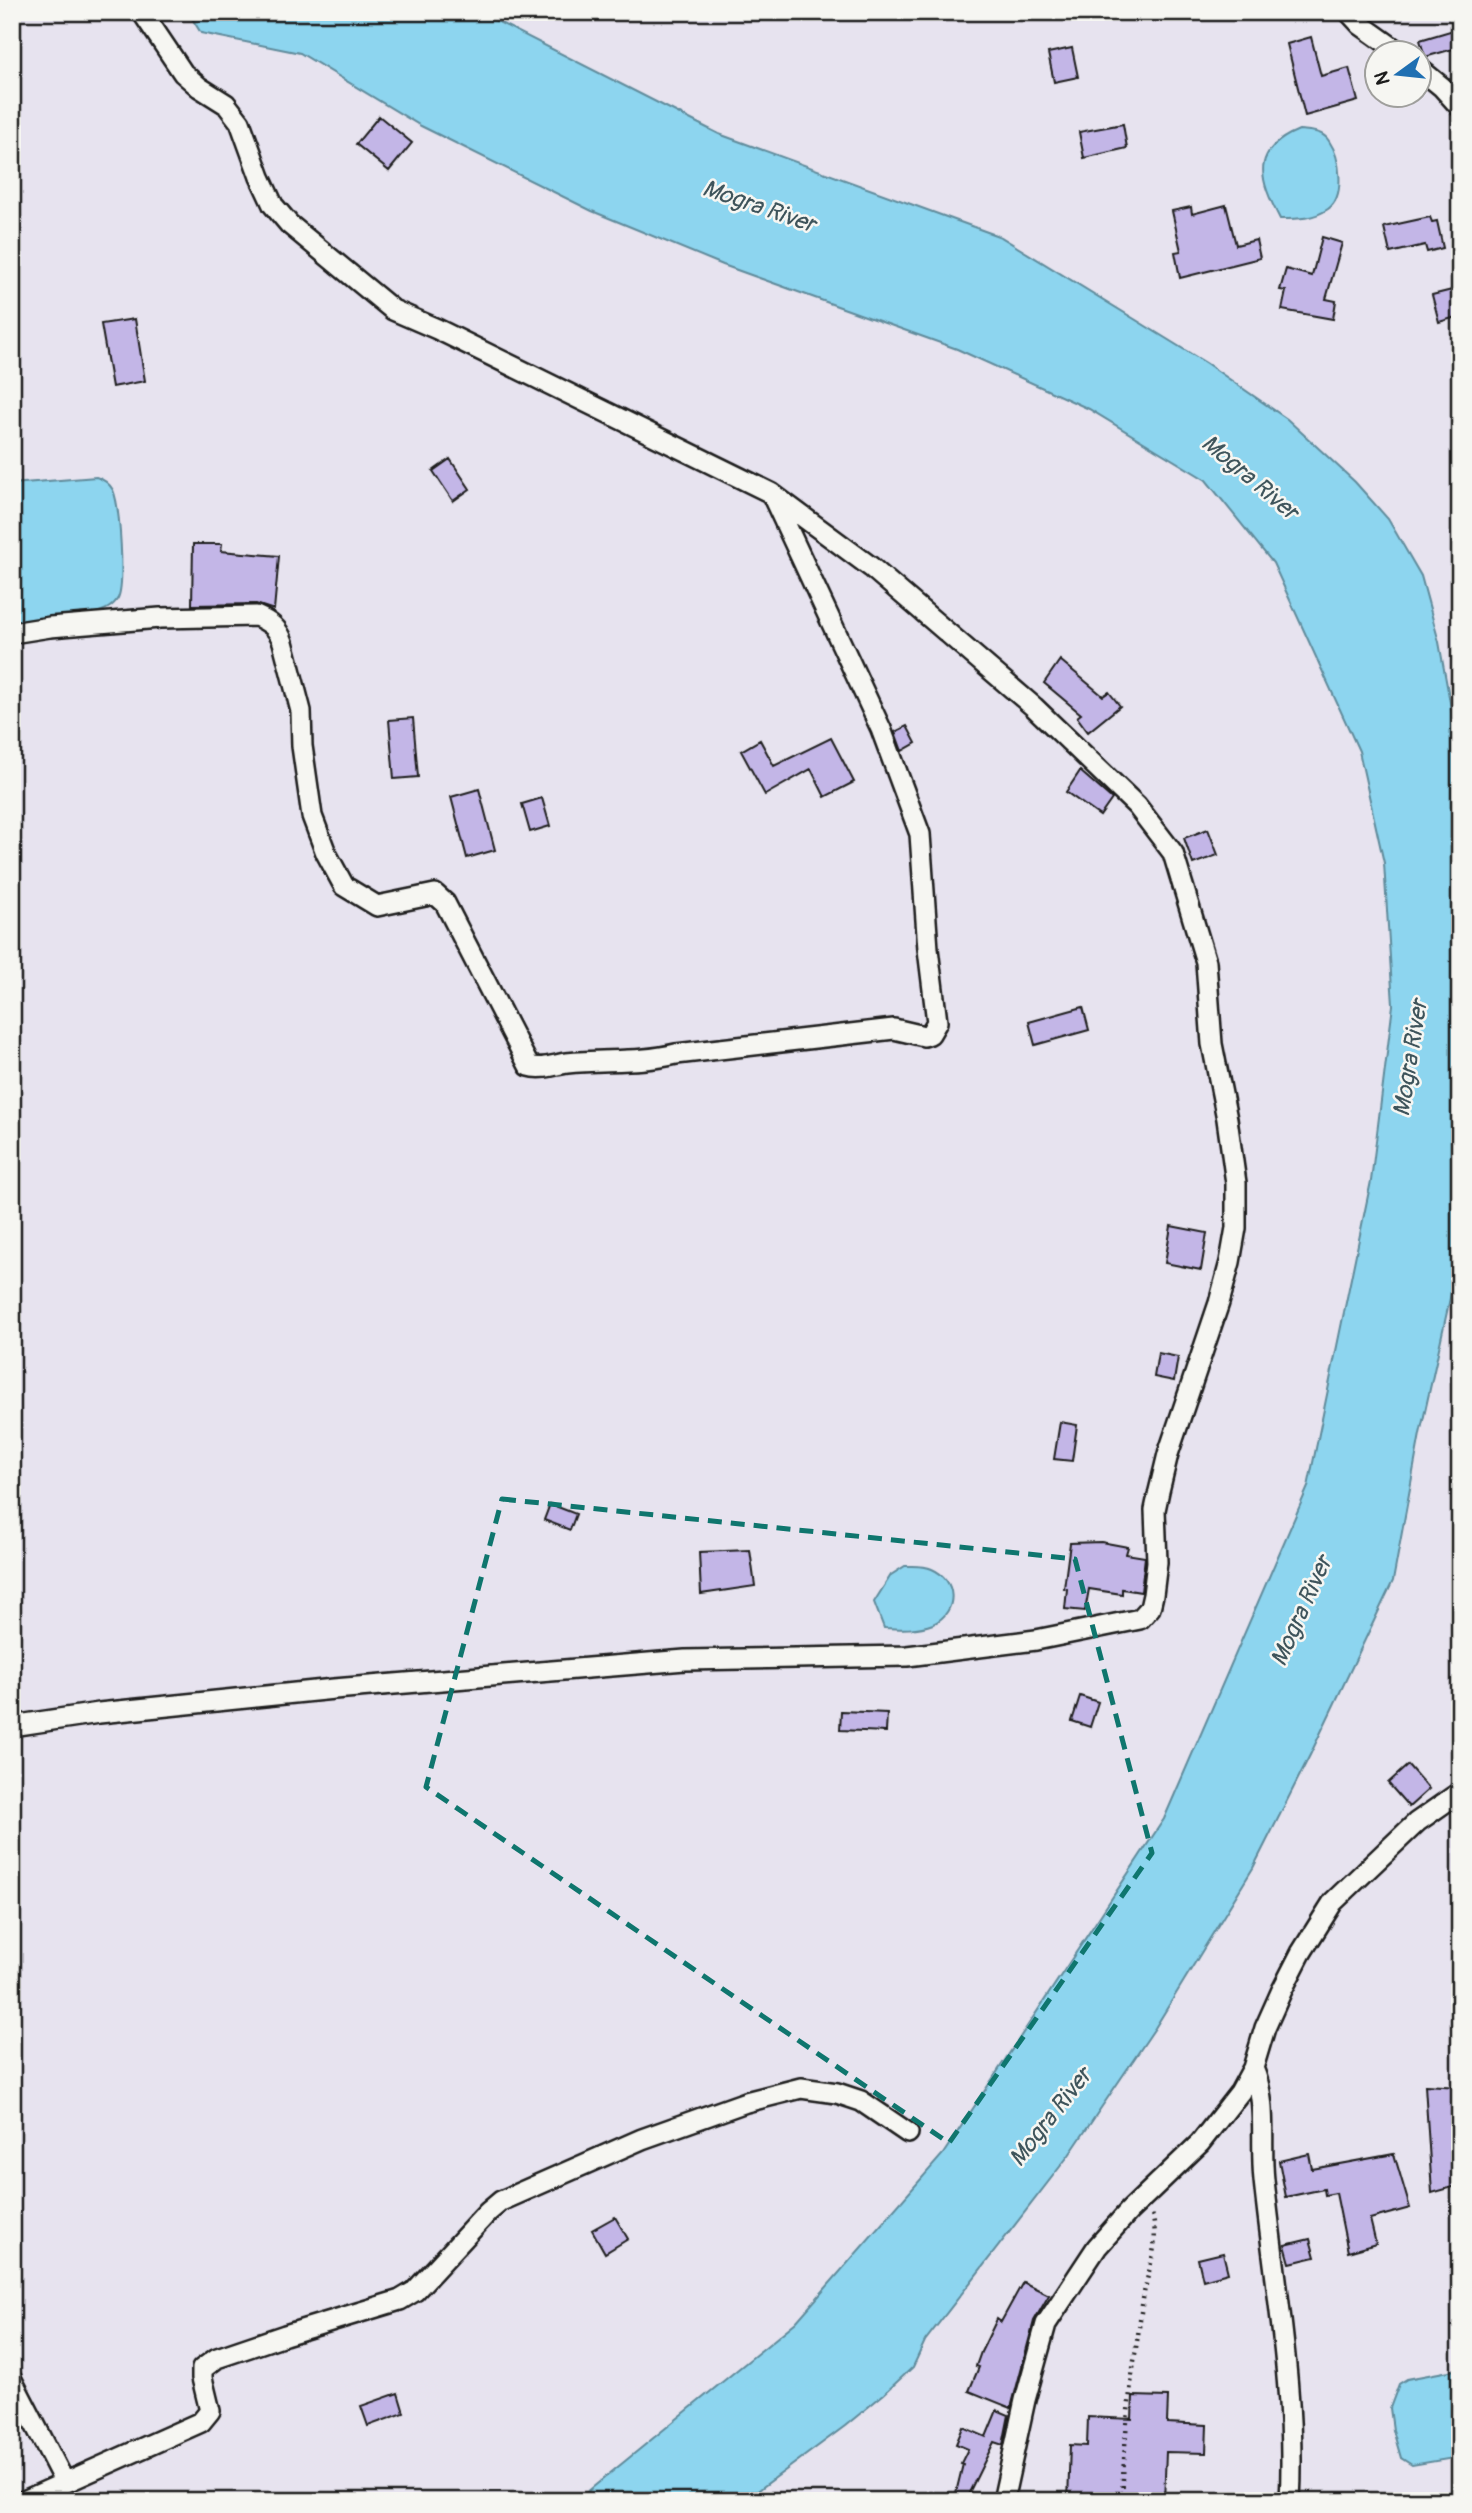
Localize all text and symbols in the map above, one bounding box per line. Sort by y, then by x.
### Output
north arrow [1364,38,1434,108]
text: N [1369,69,1396,87]
water label: Mogra River [699,174,822,240]
water label: Mogra River [1195,429,1307,528]
water label: Mogra River [1387,995,1435,1118]
water label: Mogra River [1264,1549,1340,1671]
water label: Mogra River [1003,2059,1100,2172]

